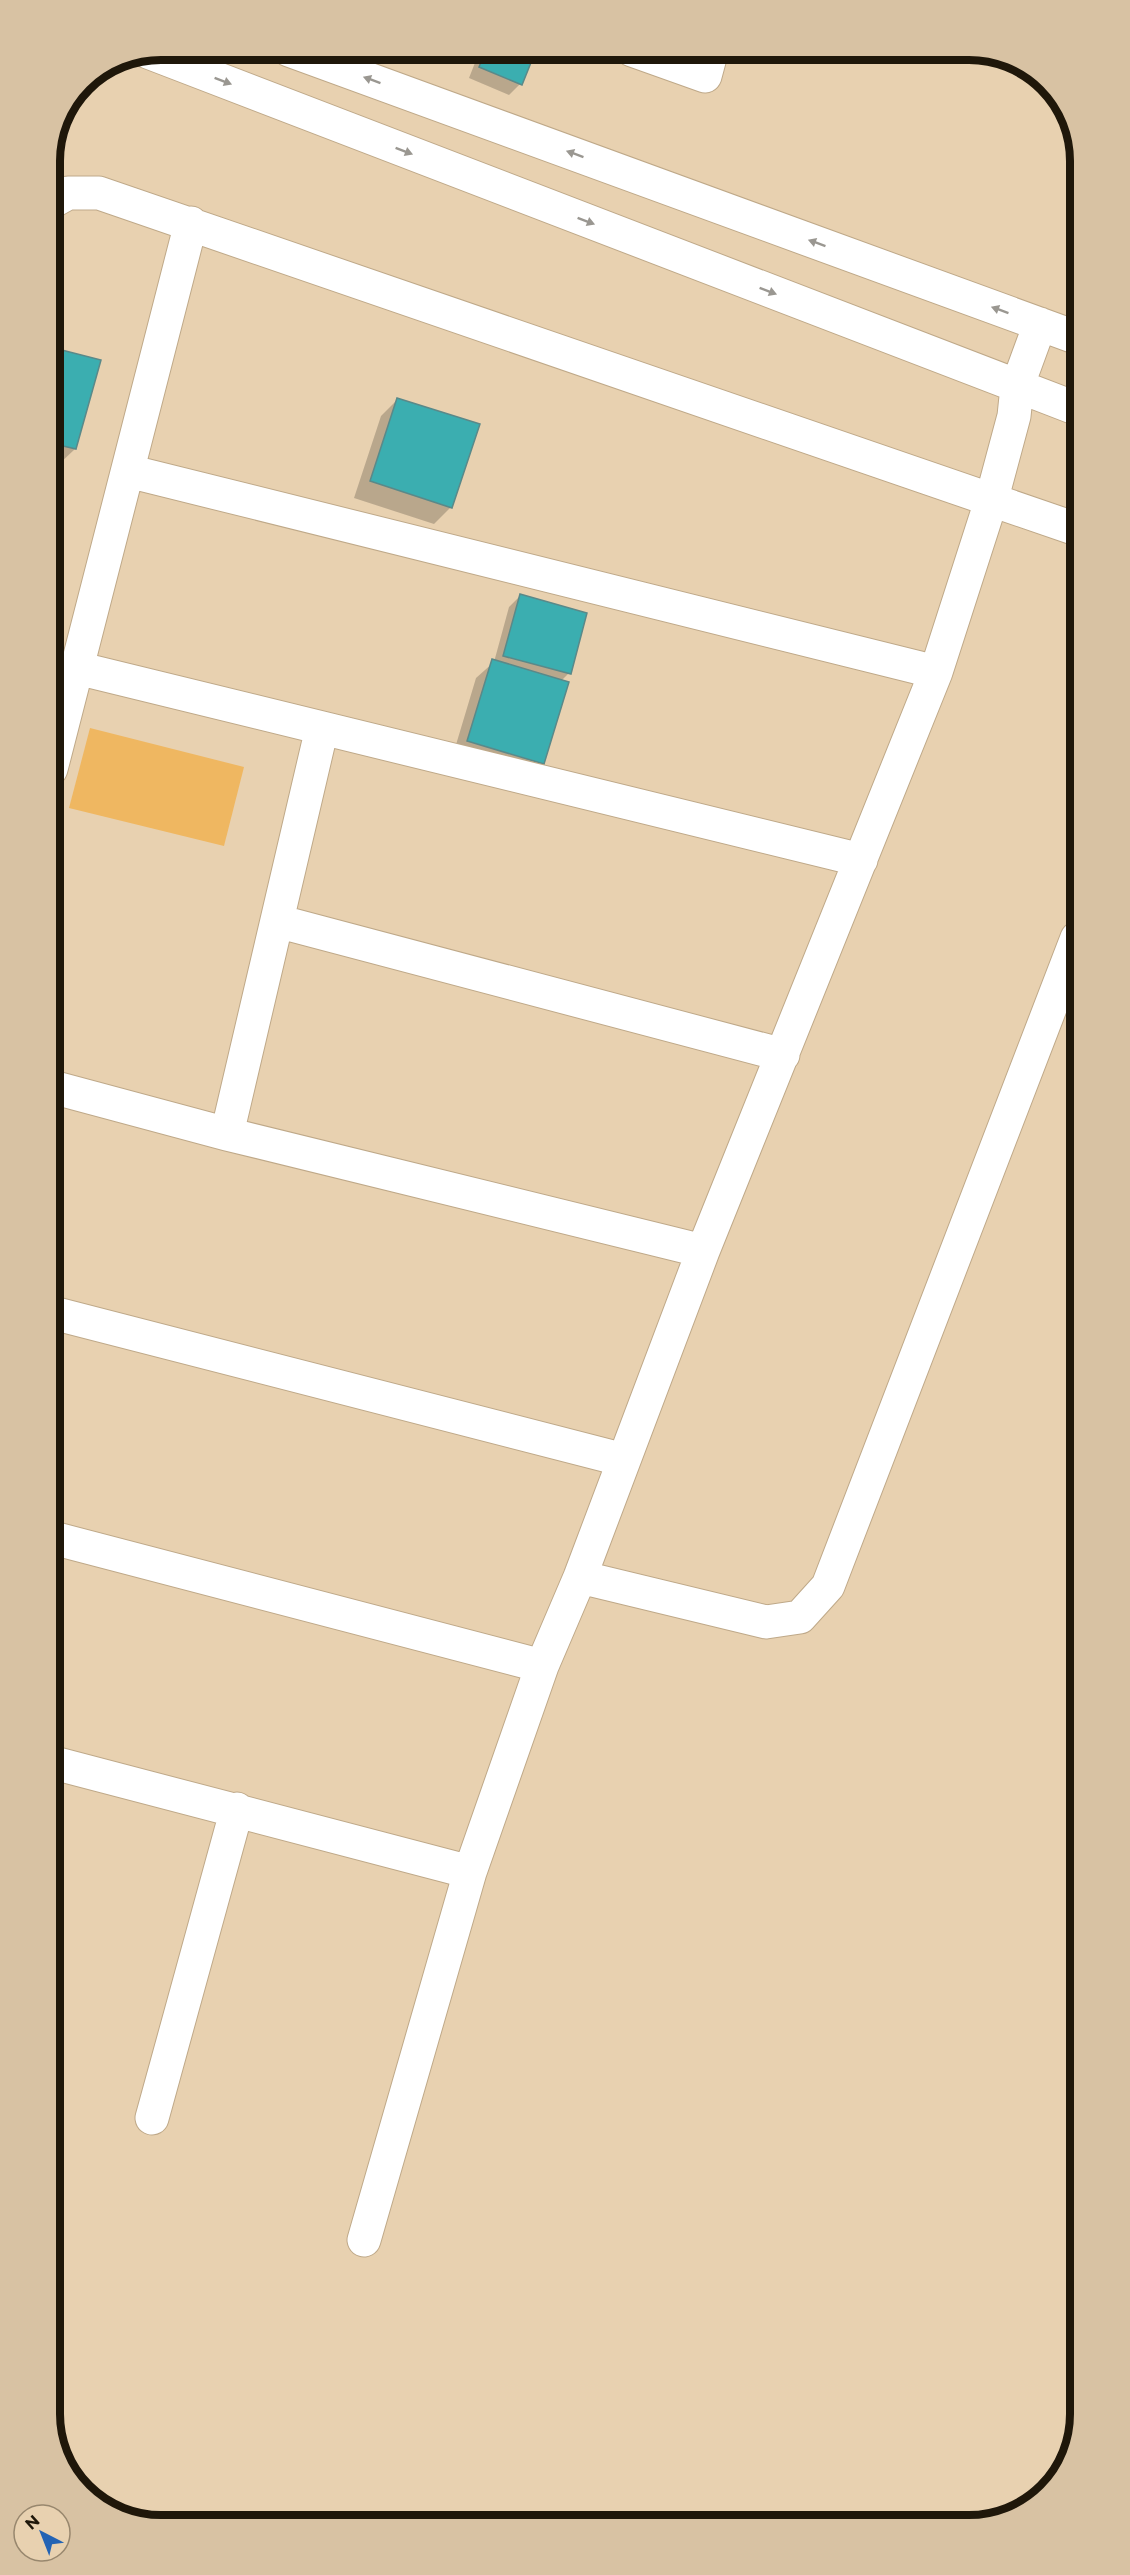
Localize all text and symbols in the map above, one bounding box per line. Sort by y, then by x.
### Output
one-way arrow [363,75,381,84]
one-way arrow [214,76,232,86]
one-way arrow [396,146,414,156]
one-way arrow [566,149,584,159]
one-way arrow [578,216,596,226]
one-way arrow [808,237,826,247]
one-way arrow [760,286,778,296]
one-way arrow [991,304,1009,314]
north arrow [12,2503,72,2563]
text: N [21,2511,43,2534]

